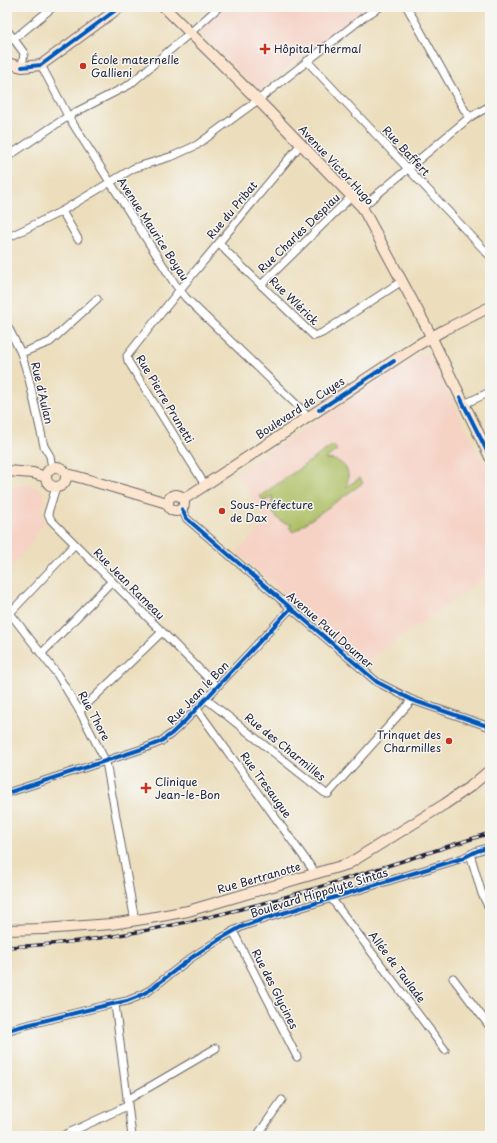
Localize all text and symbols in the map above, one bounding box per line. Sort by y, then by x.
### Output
place label: Hôpital Thermal [274,40,361,57]
marker: Hôpital Thermal [259,43,271,55]
place label: École maternelle Gallieni [91,51,179,81]
marker: École maternelle Gallieni [78,61,88,71]
street label: Avenue Victor Hugo [295,121,378,208]
street label: Rue Baffert [379,122,434,180]
street label: Avenue Maurice Boyau [113,174,193,284]
street label: Rue du Pribat [202,177,261,242]
street label: Rue Charles Despiau [254,189,344,276]
street label: Rue Wlérick [266,273,323,329]
street label: Rue Pierre Prunetti [132,351,199,446]
street label: Rue d'Aulan [27,360,58,426]
street label: Boulevard de Cuyes [252,372,348,443]
place label: Sous-Préfecture de Dax [230,496,313,526]
marker: Sous-Préfecture de Dax [217,506,227,516]
street label: Rue Jean Rameau [90,544,169,623]
street label: Avenue Paul Doumer [283,587,378,673]
street label: Rue Jean le Bon [163,657,232,728]
street label: Rue Thore [74,688,115,744]
street label: Rue des Charmilles [241,709,330,785]
place label: Trinquet des Charmilles [377,726,441,756]
marker: Trinquet des Charmilles [444,736,454,746]
street label: Rue Tresaugue [237,748,296,821]
place label: Clinique Jean-le-Bon [155,773,220,803]
marker: Clinique Jean-le-Bon [140,782,152,794]
street label: Rue Bertranotte [215,857,303,898]
street label: Boulevard Hippolyte Sintas [248,863,390,922]
street label: Allée de Taulade [365,927,430,1006]
street label: Rue des Glycines [248,946,303,1032]

